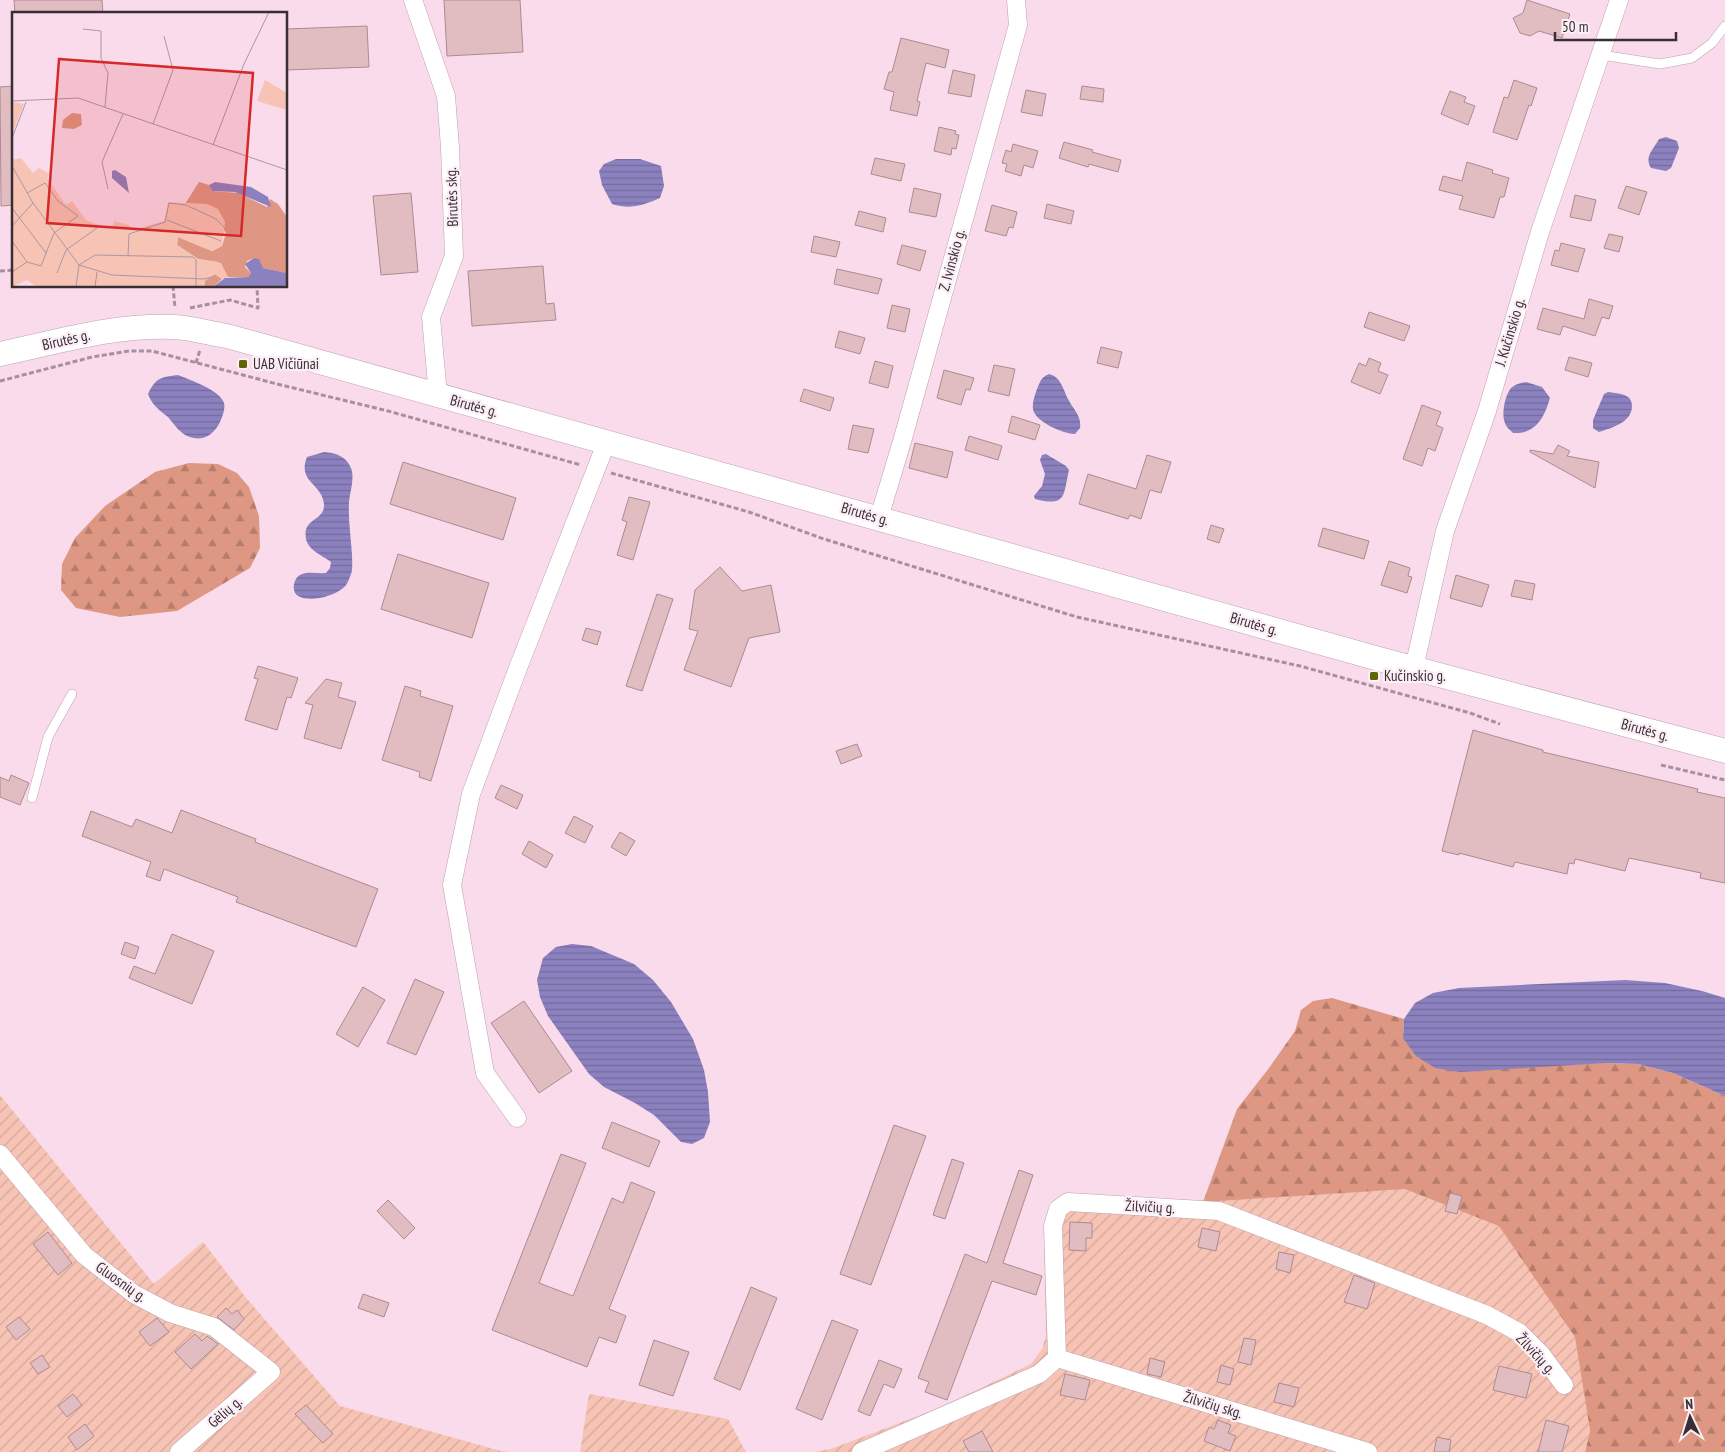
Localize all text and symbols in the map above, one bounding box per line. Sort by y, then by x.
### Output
scale bar [1555,10,1676,42]
inset map [12,12,288,288]
text: 50 m [1562,17,1588,36]
street label: Birutės skg. [441,167,462,227]
street label: Z. Ivinskio g. [934,226,969,293]
street label: J. Kučinskio g. [1490,295,1529,369]
street label: Birutės g. [40,325,92,354]
place label: UAB Vičiūnai [253,354,319,373]
marker: UAB Vičiūnai [237,358,249,370]
street label: Birutės g. [448,390,500,421]
street label: Birutės g. [839,498,891,529]
street label: Birutės g. [1228,608,1280,639]
place label: Kučinskio g. [1384,666,1446,685]
marker: Kučinskio g. [1368,670,1380,682]
street label: Birutės g. [1619,714,1671,745]
street label: Žilvičių g. [1125,1196,1176,1217]
street label: Gluosnių g. [92,1257,151,1306]
street label: Žilvičių g. [1512,1329,1561,1379]
street label: Žilvičių skg. [1181,1387,1245,1423]
street label: Gėlių g. [204,1391,246,1432]
north arrow [1665,1392,1715,1442]
text: N [1685,1395,1693,1413]

